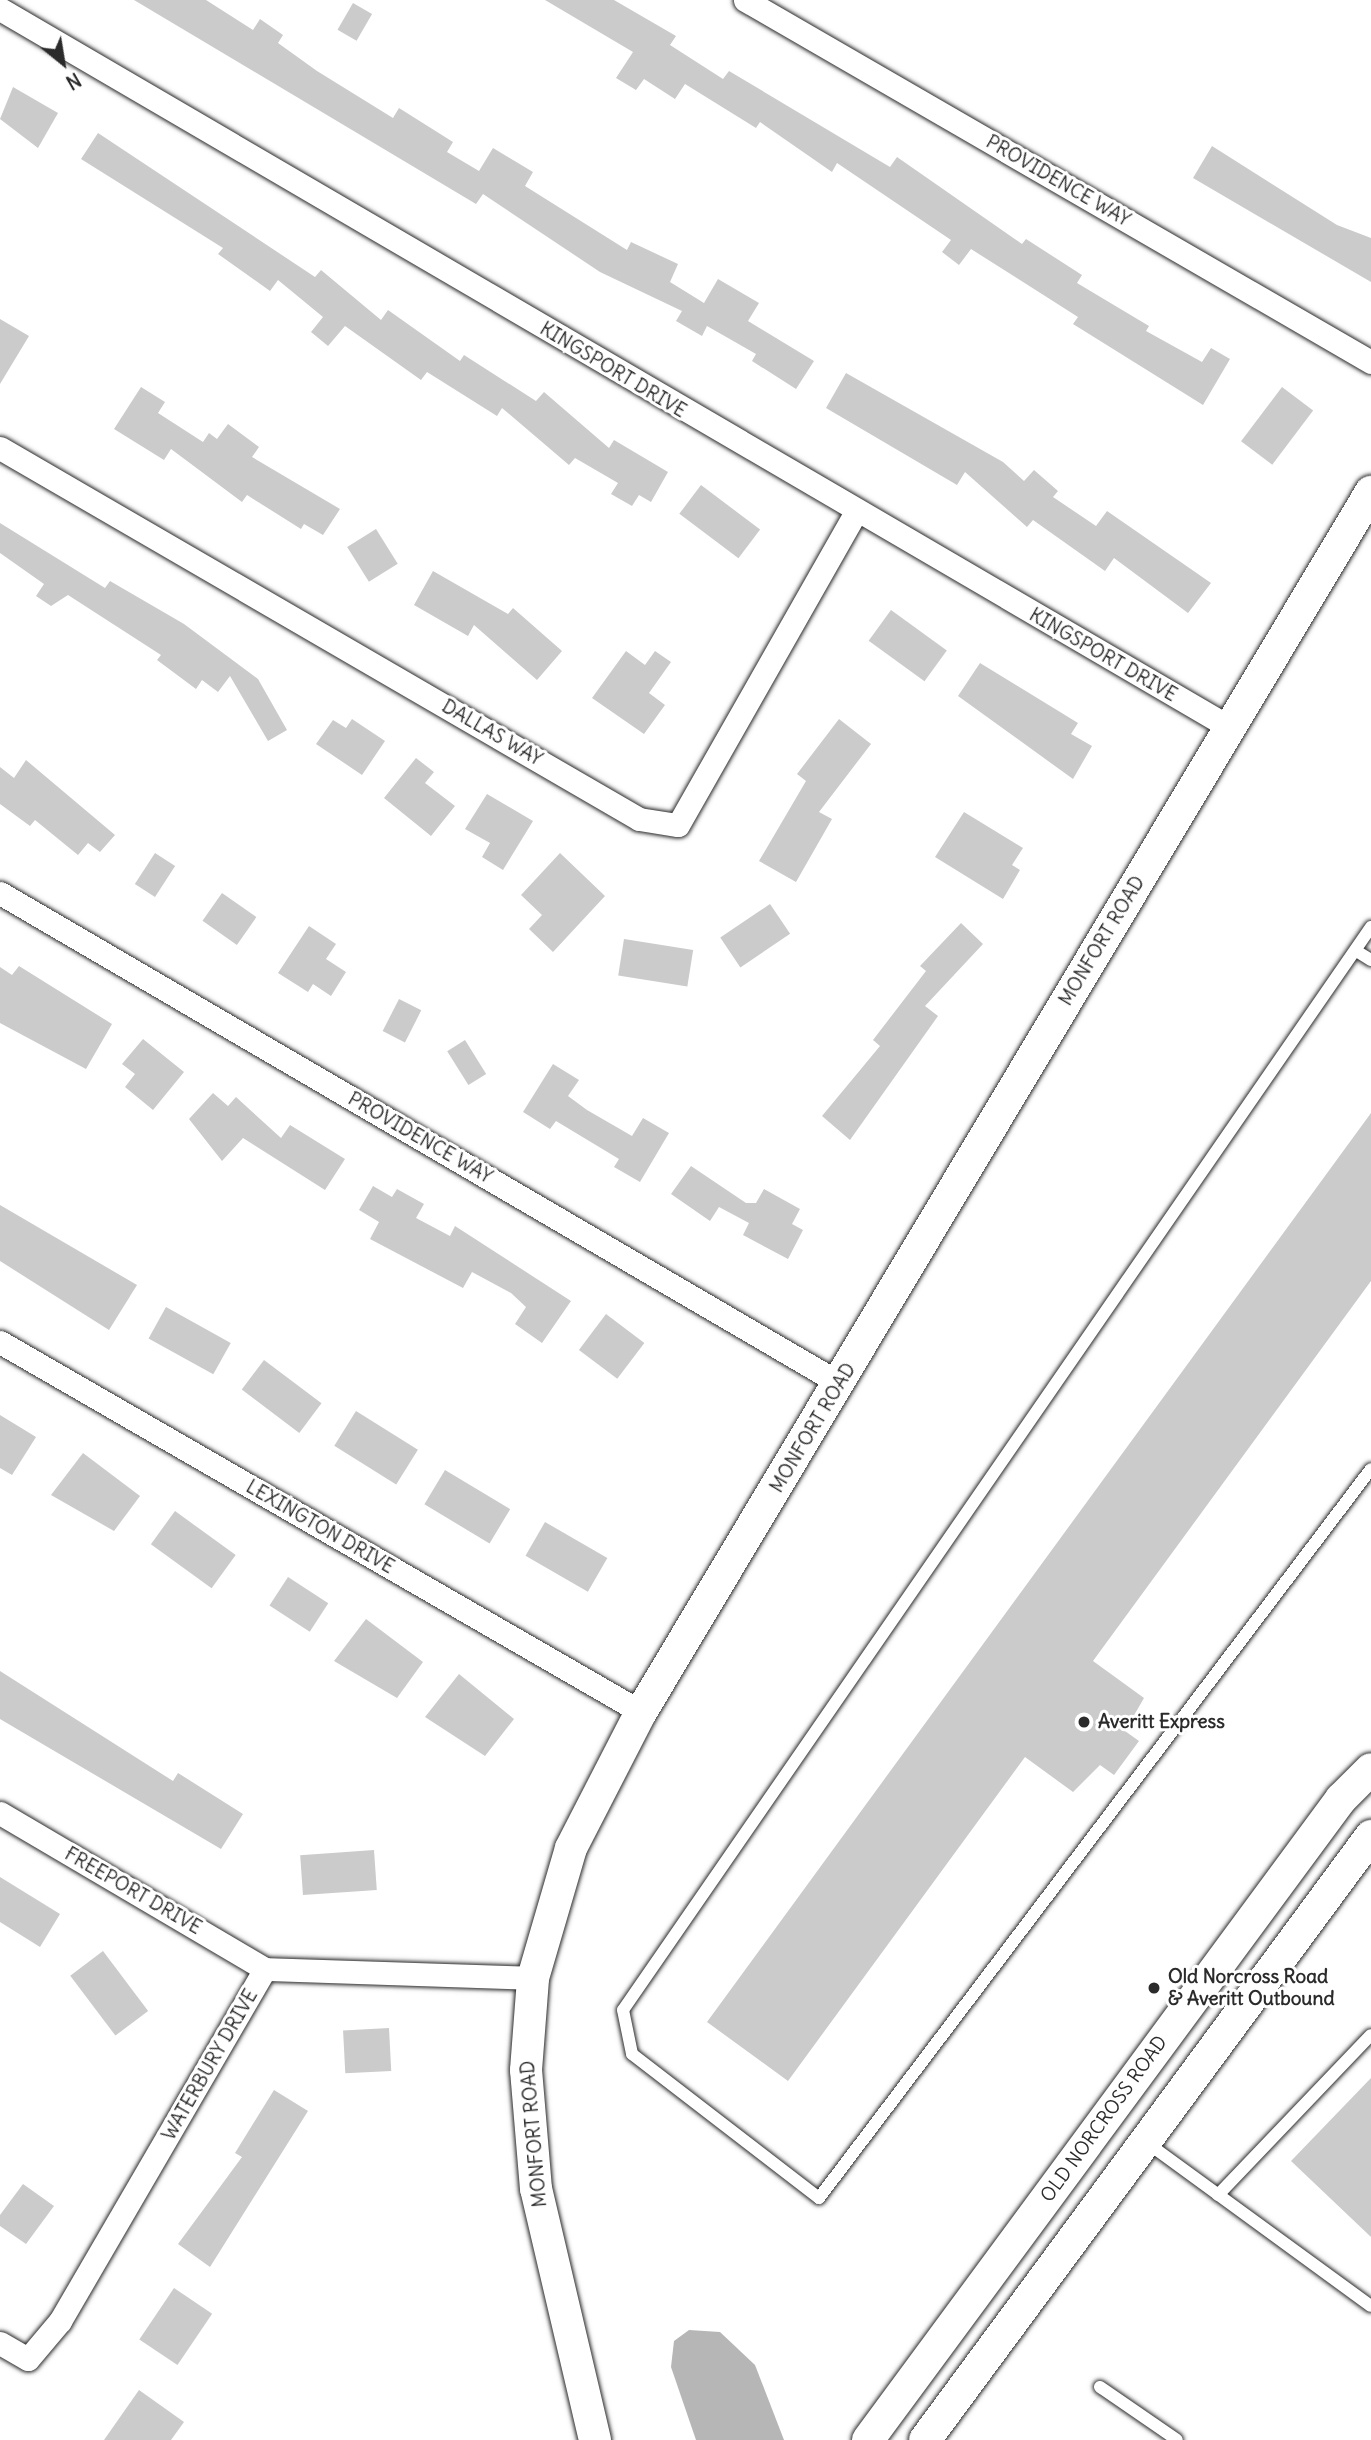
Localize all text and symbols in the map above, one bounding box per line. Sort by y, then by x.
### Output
north arrow [28,28,98,98]
text: N [62,68,85,95]
street label: PROVIDENCE WAY [982,130,1134,232]
street label: KINGSPORT DRIVE [536,317,690,423]
street label: KINGSPORT DRIVE [1025,603,1181,707]
street label: DALLAS WAY [438,695,546,771]
street label: MONFORT ROAD [1054,872,1150,1010]
street label: PROVIDENCE WAY [344,1087,496,1189]
street label: MONFORT ROAD [765,1359,861,1497]
street label: LEXINGTON DRIVE [242,1475,398,1579]
place label: Averitt Express [1098,1711,1225,1733]
marker: Averitt Express [1076,1714,1092,1730]
street label: FREEPORT DRIVE [61,1843,205,1939]
place label: Old Norcross Road & Averitt Outbound [1168,1966,1335,2010]
marker: Old Norcross Road & Averitt Outbound [1146,1980,1162,1996]
street label: WATERBURY DRIVE [157,1985,263,2145]
street label: OLD NORCROSS ROAD [1036,2031,1172,2207]
street label: MONFORT ROAD [516,2060,552,2208]

